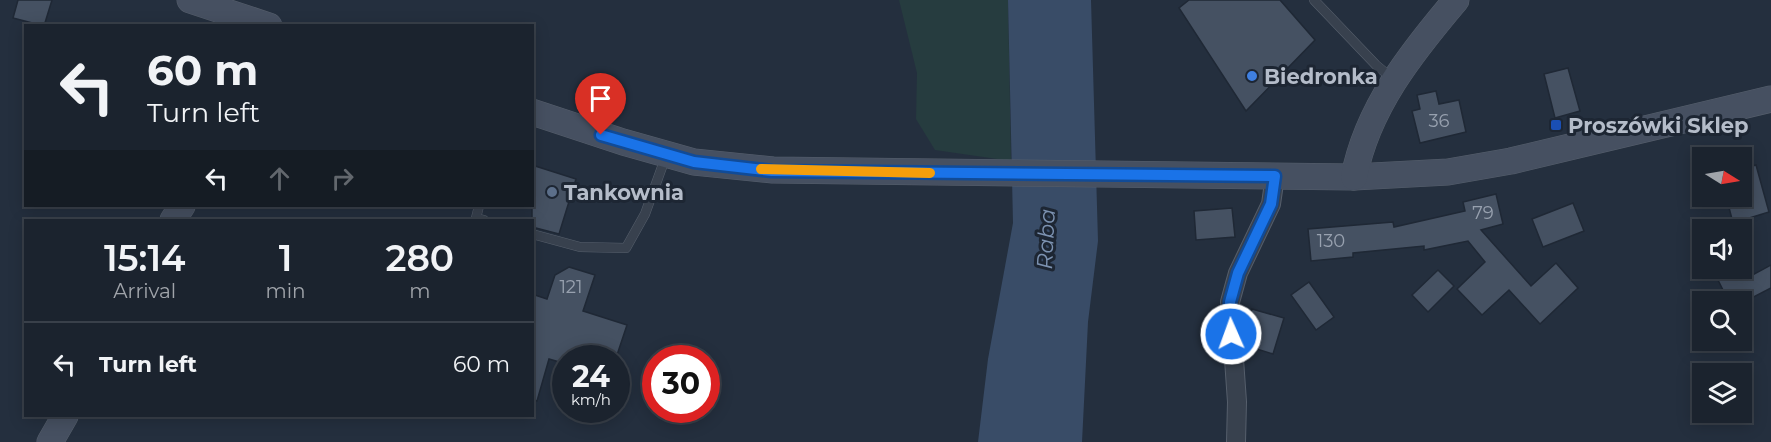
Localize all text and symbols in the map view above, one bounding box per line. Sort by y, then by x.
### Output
text: 60 m [147,44,258,96]
icon: left [48,48,126,126]
place label: Biedronka [1264,64,1378,89]
marker: Biedronka [1245,69,1259,83]
pin [575,73,626,135]
icon: arrive [584,82,617,115]
text: Turn left [147,96,260,129]
house number: 36 [1428,110,1450,132]
place label: Proszówki Sklep [1568,113,1749,138]
marker: Proszówki Sklep [1549,118,1563,132]
north arrow [1692,147,1752,207]
map controls [1692,147,1752,423]
icon: left [200,162,233,195]
icon: ahead [263,162,296,195]
icon: right [326,162,359,195]
place label: Tankownia [564,180,684,205]
marker: Tankownia [545,185,559,199]
house number: 79 [1472,202,1494,224]
water label: Raba [1031,208,1061,270]
button: sound [1692,219,1752,279]
house number: 130 [1317,230,1345,252]
text: 15:14 [104,236,186,280]
text: 1 [279,236,292,280]
text: 280 [385,236,454,280]
house number: 121 [559,276,583,298]
text: Arrival [113,279,176,303]
text: min [265,279,306,303]
text: m [409,279,430,303]
button: search [1692,291,1752,351]
position arrow [1199,302,1263,366]
speed limit sign: 30 [642,345,720,423]
icon: left [48,348,81,381]
text: Turn left [99,351,197,378]
text: 60 m [453,351,510,378]
text: 24 [572,358,610,395]
button: layers [1692,363,1752,423]
text: km/h [571,390,611,409]

